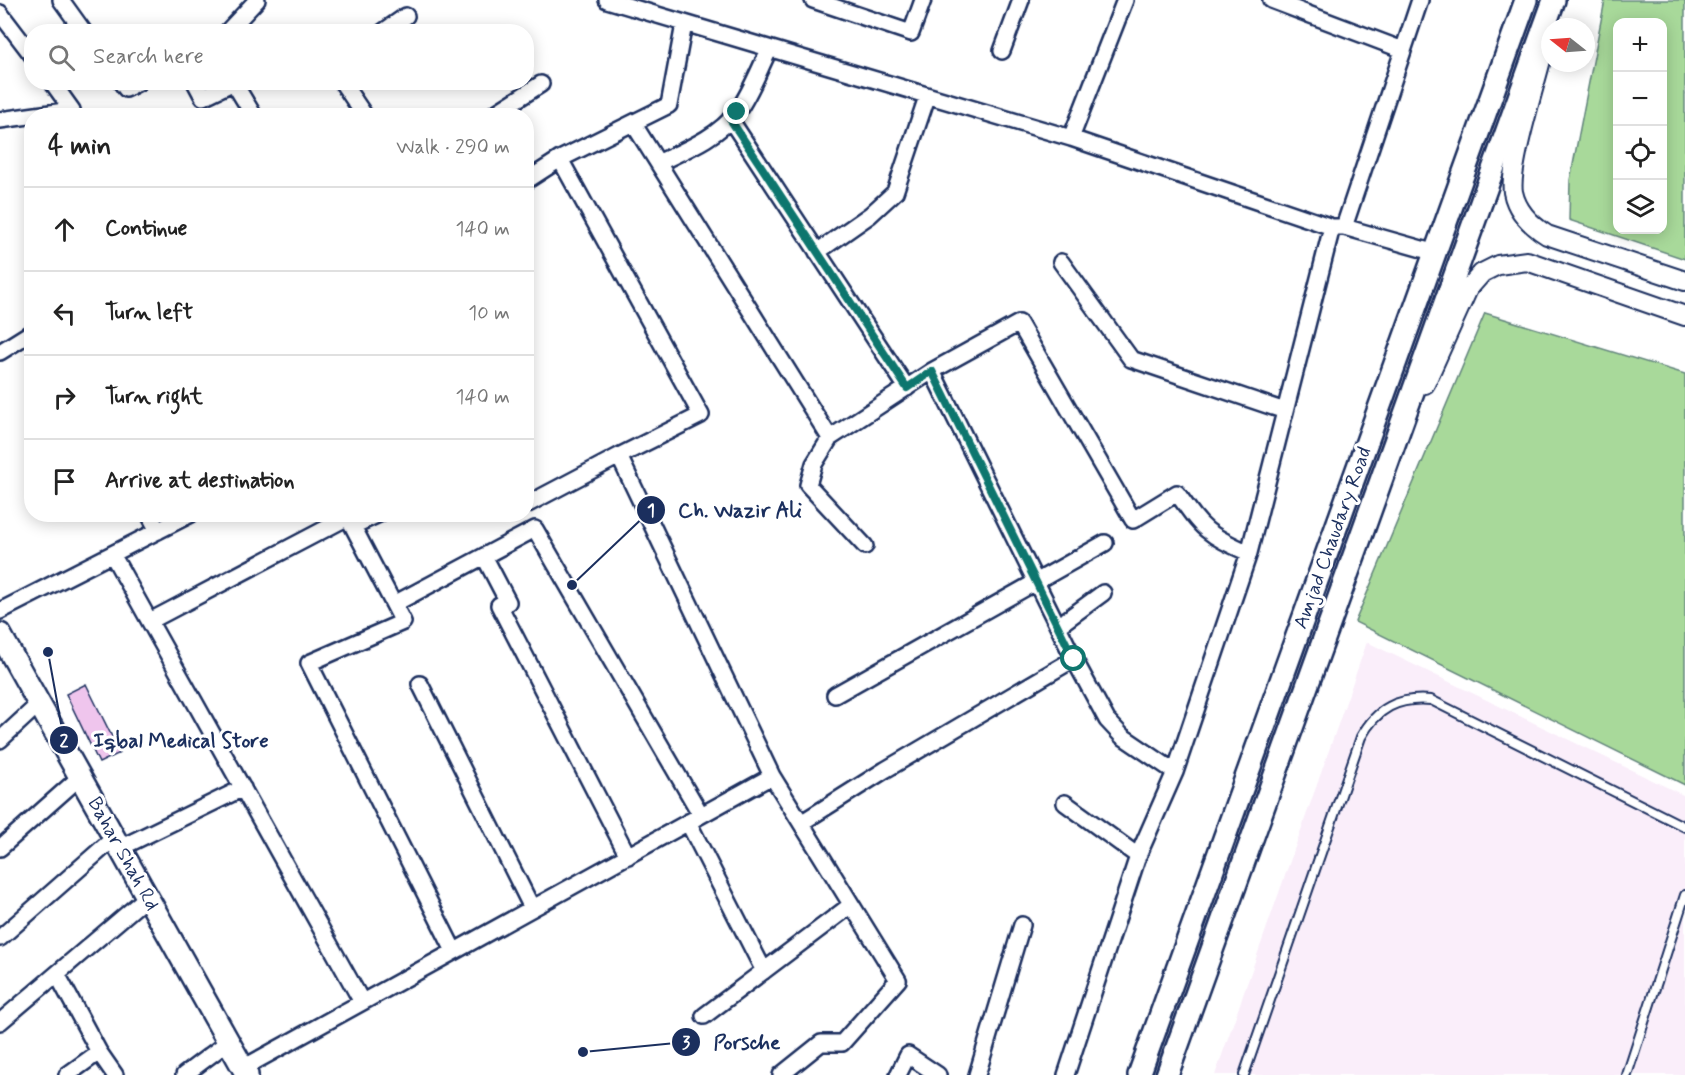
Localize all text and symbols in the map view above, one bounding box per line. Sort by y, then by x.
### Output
north arrow [1541,18,1595,72]
map controls [1613,18,1667,234]
button: + [1613,18,1667,72]
search box [24,24,534,90]
icon: search [45,41,78,74]
text: Search here [93,43,204,71]
button: − [1613,72,1667,126]
route end [723,98,749,124]
button: locate [1613,126,1667,180]
text: 4 min [48,130,111,164]
text: Walk · 290 m [396,134,510,161]
button: layers [1613,180,1667,234]
icon: ahead [48,213,81,246]
text: Continue [105,215,187,243]
text: 140 m [456,216,510,243]
icon: left [48,297,81,330]
text: Turn left [105,299,193,327]
text: 10 m [468,300,510,327]
icon: right [48,381,81,414]
text: Turn right [105,383,203,411]
text: 140 m [456,384,510,411]
street label: Amjad Chaudary Road [1288,443,1378,633]
icon: arrive [48,465,81,498]
text: Arrive at destination [105,467,295,495]
callout: Ch. Wazir Ali [636,490,814,529]
text: Ch. Wazir Ali [678,497,802,525]
text: 1 [647,499,655,523]
route start [1060,645,1086,671]
callout: Iqbal Medical Store [49,721,282,760]
text: Iqbal Medical Store [93,727,269,755]
text: 2 [60,729,69,753]
street label: Bahar Shah Rd [81,792,165,916]
callout: Porsche [671,1022,792,1061]
text: Porsche [714,1029,781,1057]
text: 3 [682,1031,691,1055]

